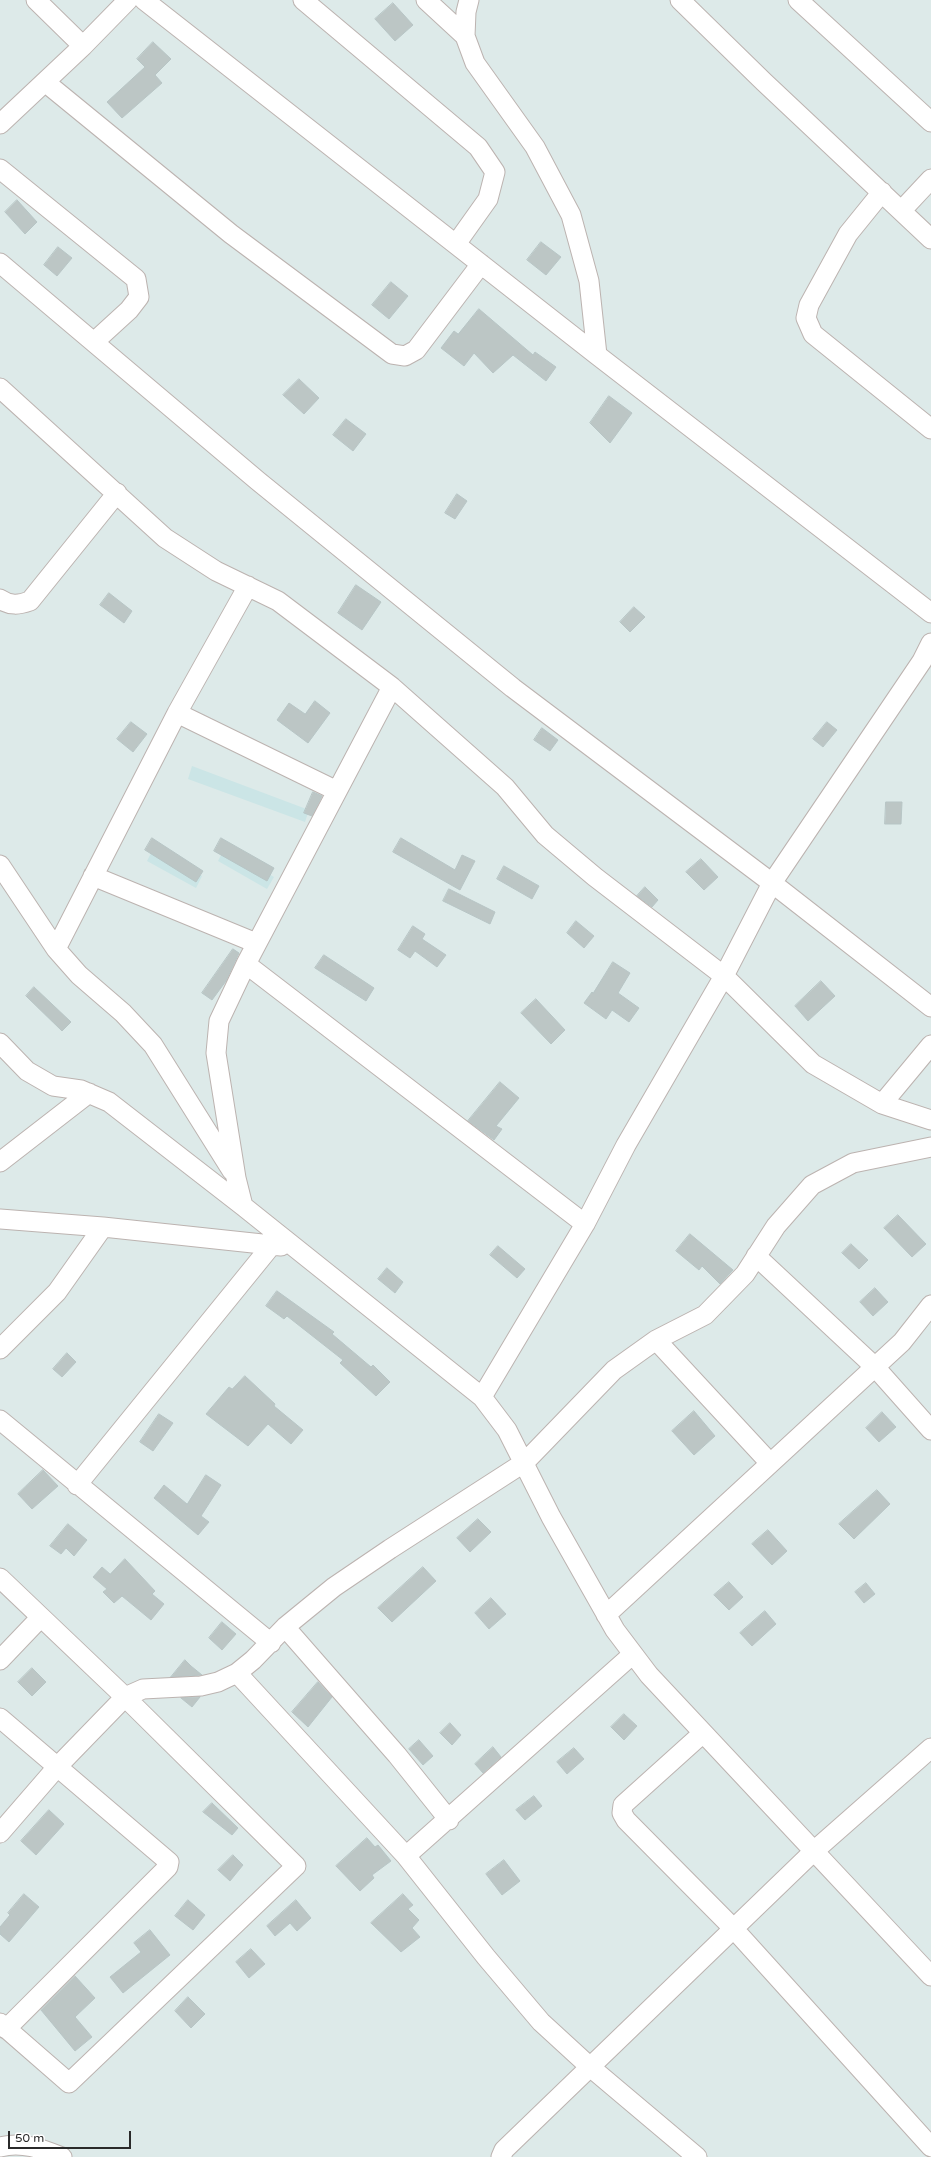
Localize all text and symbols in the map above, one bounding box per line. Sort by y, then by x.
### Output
scale bar [10,2123,133,2149]
text: 50 m [15,2131,44,2145]

